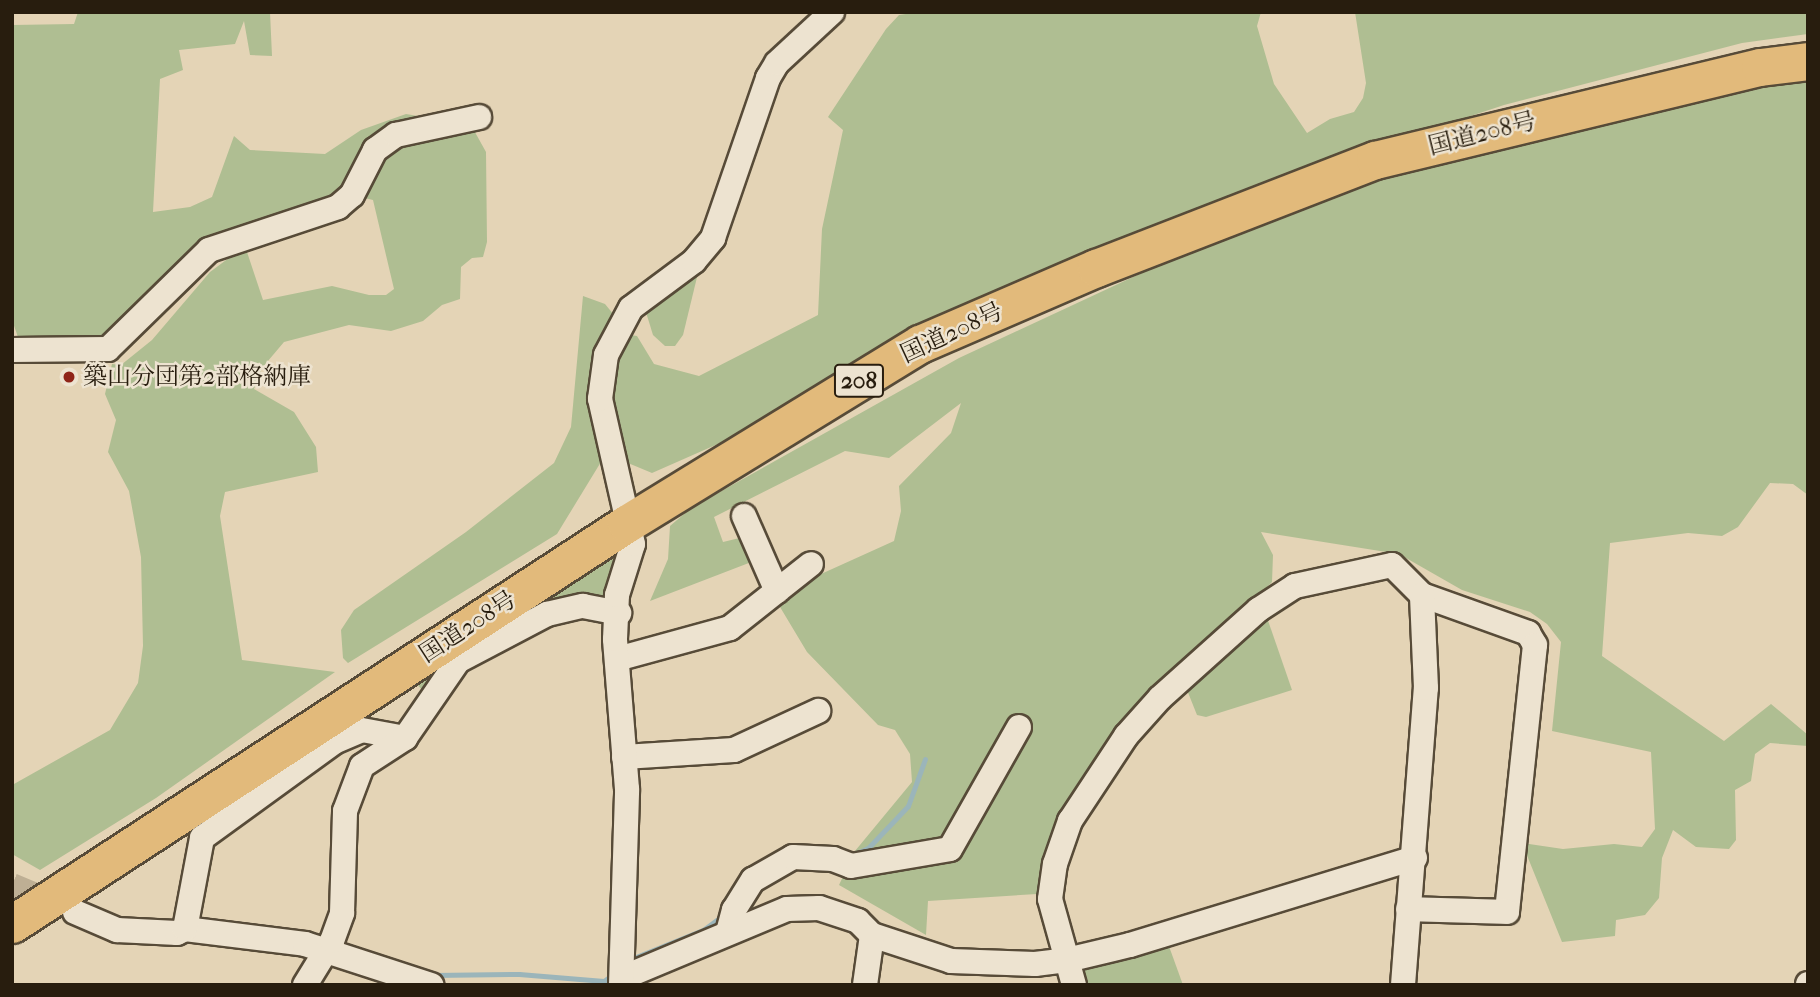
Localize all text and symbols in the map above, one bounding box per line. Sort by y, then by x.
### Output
street label: 国道208号 [1425,107,1539,161]
street label: 国道208号 [896,297,1008,369]
road number: 208 [833,362,885,400]
place label: 築山分団第2部格納庫 [83,363,311,391]
marker: 築山分団第2部格納庫 [61,369,77,385]
street label: 国道208号 [414,585,522,669]

